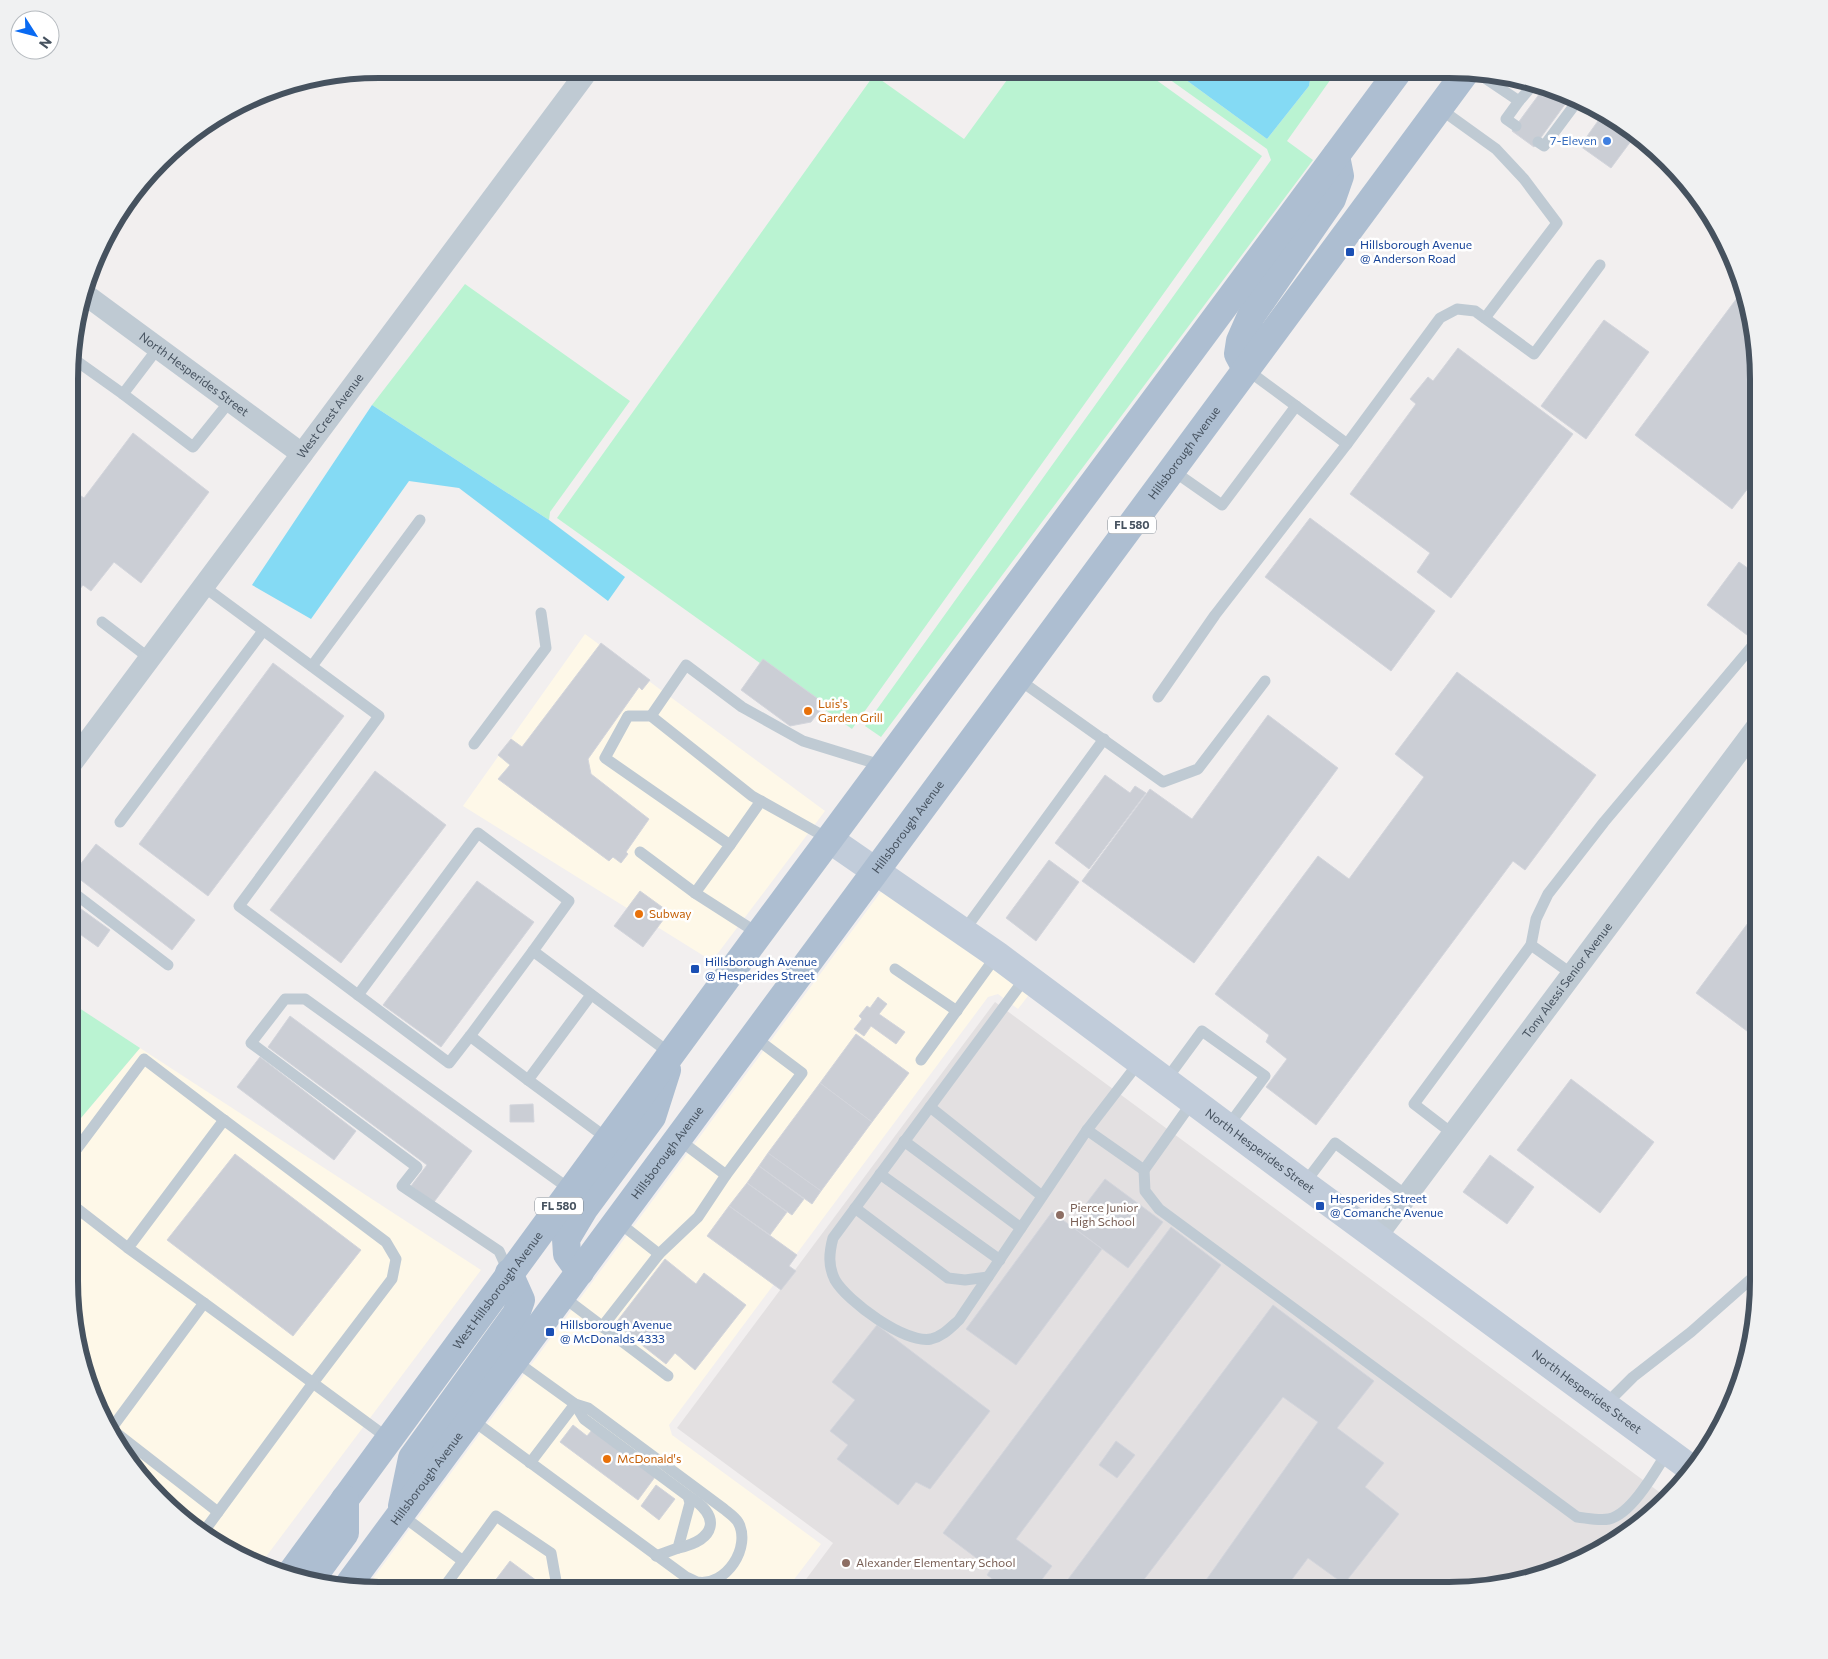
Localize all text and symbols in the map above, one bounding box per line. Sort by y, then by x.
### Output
north arrow [10,10,60,60]
text: N [36,34,56,52]
place label: 7-Eleven [1550,133,1597,147]
marker: 7-Eleven [1601,135,1613,147]
place label: Hillsborough Avenue @ Anderson Road [1360,237,1472,265]
marker: Hillsborough Avenue @ Anderson Road [1344,246,1356,258]
street label: North Hesperides Street [137,329,252,419]
street label: West Crest Avenue [293,370,366,461]
street label: Hillsborough Avenue [1145,403,1222,502]
road number: FL 580 [1108,516,1156,534]
place label: Luis's Garden Grill [818,696,883,724]
marker: Luis's Garden Grill [802,705,814,717]
street label: Hillsborough Avenue [868,777,946,876]
place label: Subway [649,906,692,920]
marker: Subway [633,908,645,920]
street label: Tony Alessi Senior Avenue [1519,919,1614,1041]
place label: Hillsborough Avenue @ Hesperides Street [705,954,817,982]
marker: Hillsborough Avenue @ Hesperides Street [689,963,701,975]
street label: Hillsborough Avenue [628,1103,706,1202]
street label: North Hesperides Street [1203,1105,1318,1195]
place label: Hesperides Street @ Comanche Avenue [1330,1191,1443,1219]
road number: FL 580 [535,1198,583,1214]
place label: Pierce Junior High School [1070,1200,1138,1228]
marker: Hesperides Street @ Comanche Avenue [1314,1200,1326,1212]
marker: Pierce Junior High School [1054,1209,1066,1221]
street label: West Hillsborough Avenue [449,1228,545,1352]
place label: Hillsborough Avenue @ McDonalds 4333 [560,1317,672,1345]
marker: Hillsborough Avenue @ McDonalds 4333 [544,1326,556,1338]
street label: North Hesperides Street [1530,1346,1645,1436]
street label: Hillsborough Avenue [387,1429,465,1527]
place label: McDonald's [617,1451,681,1465]
marker: McDonald's [601,1453,613,1465]
place label: Alexander Elementary School [856,1555,1015,1569]
marker: Alexander Elementary School [840,1557,852,1569]

